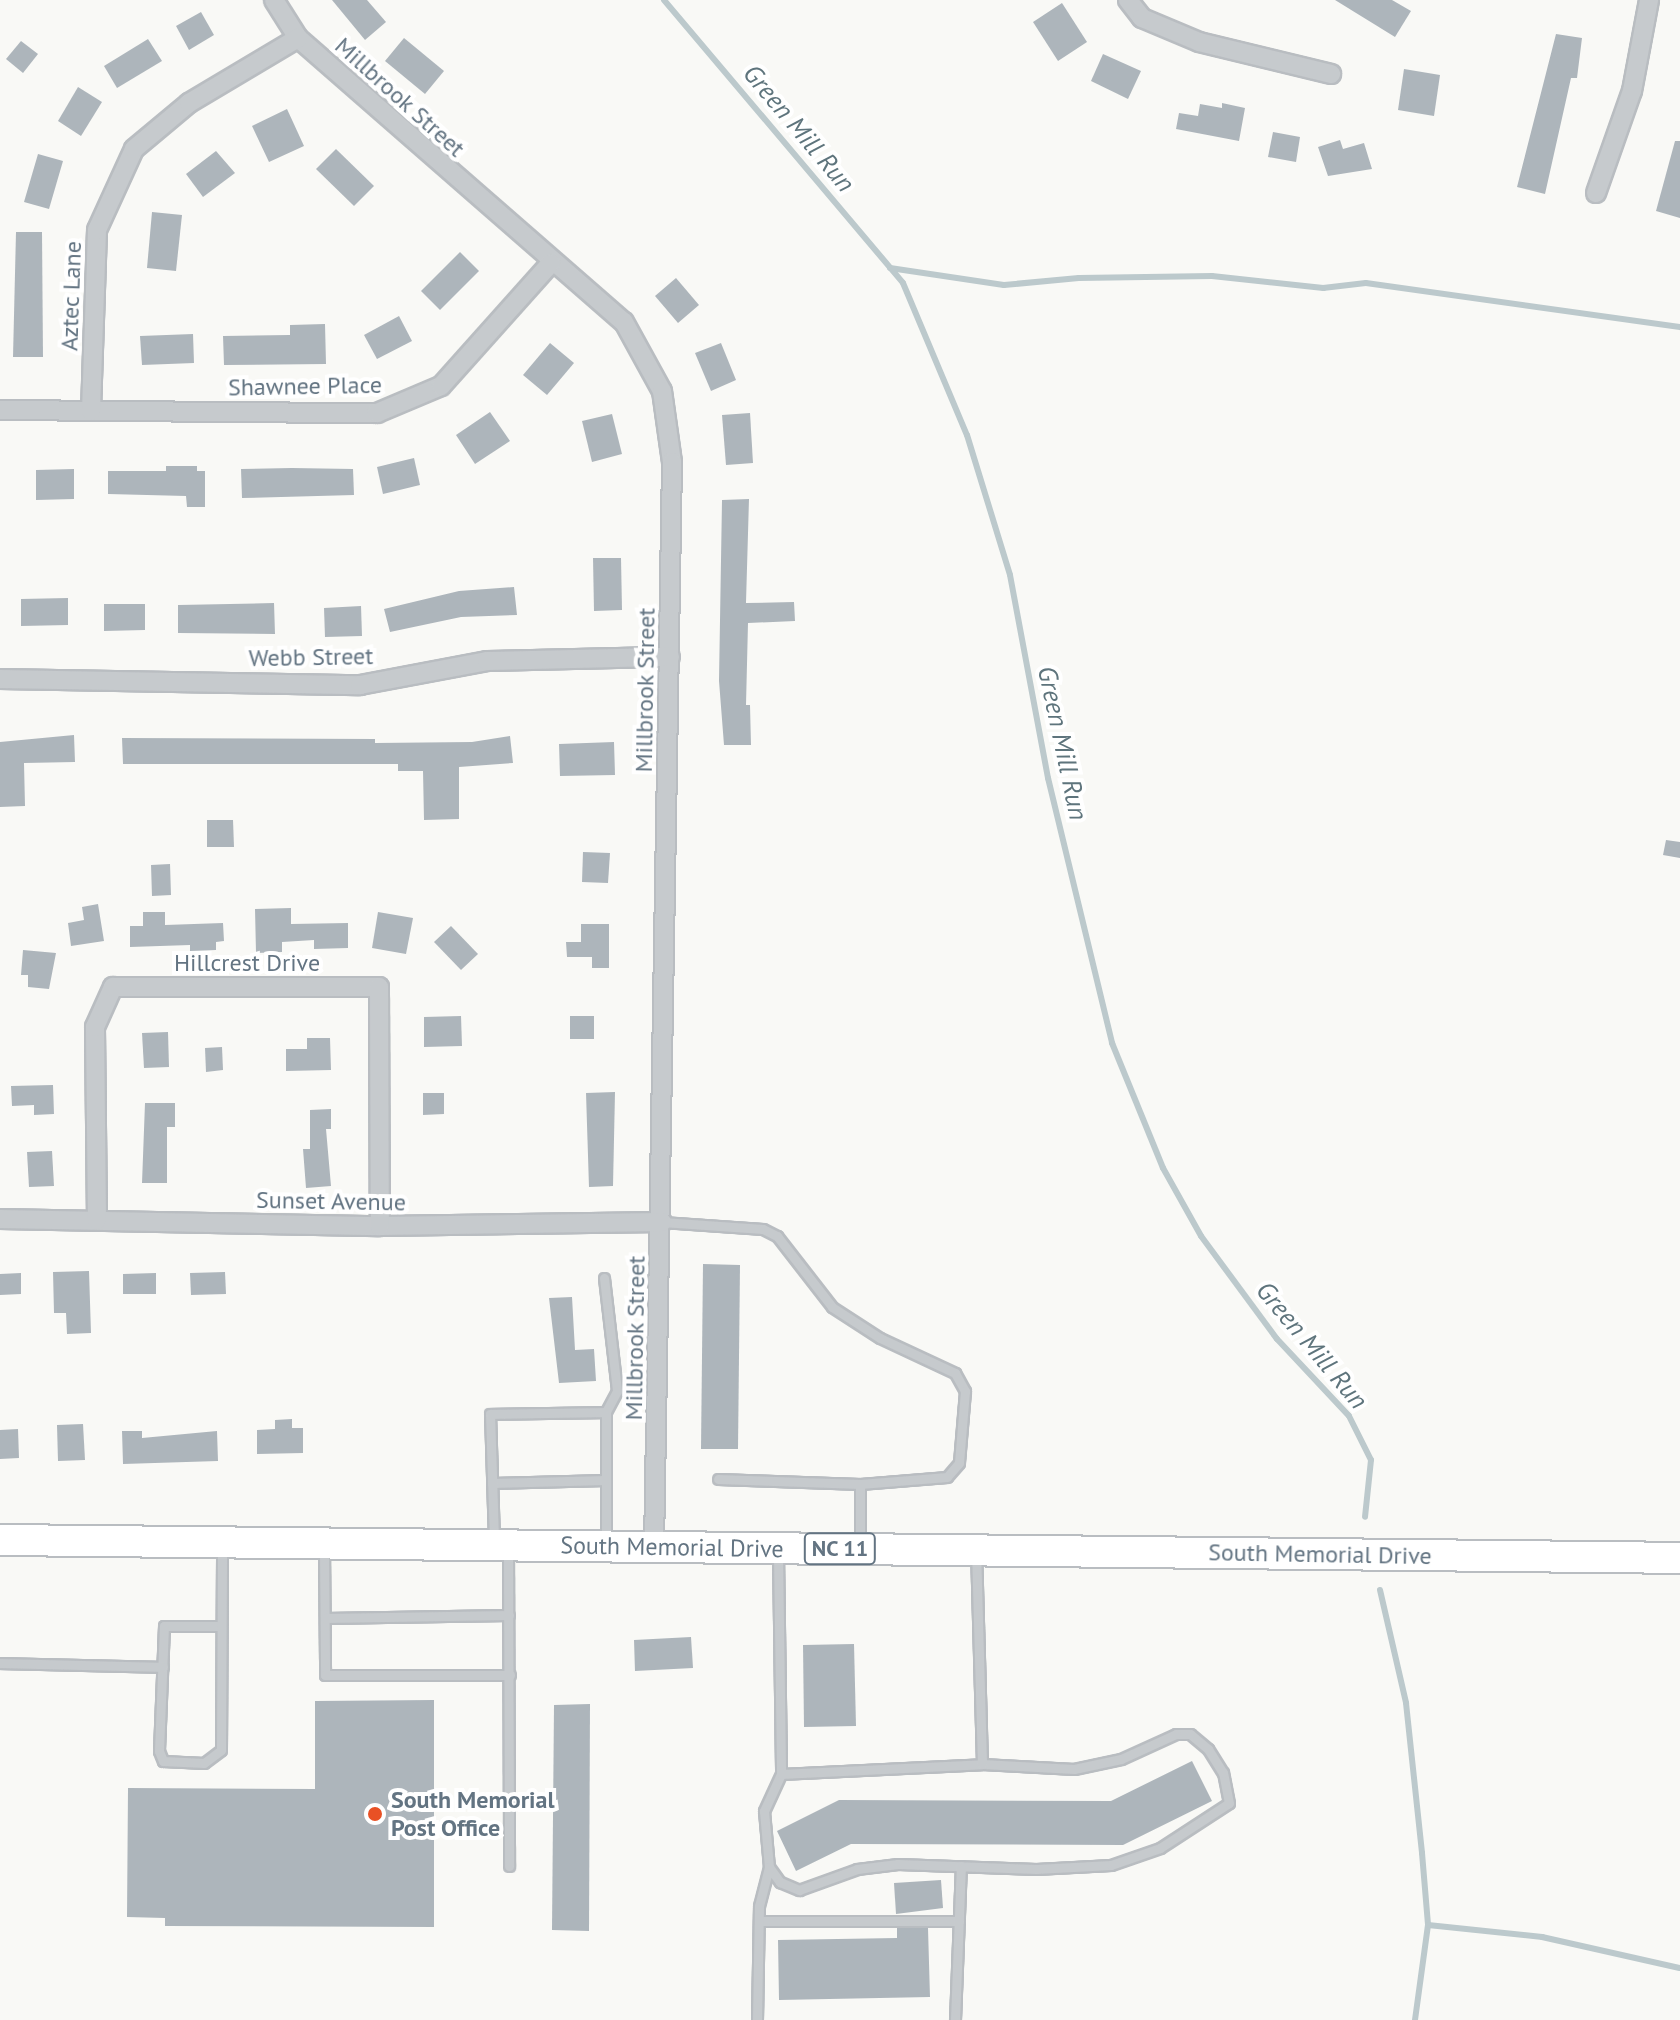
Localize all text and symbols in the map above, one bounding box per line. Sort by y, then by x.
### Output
street label: Millbrook Street [329,31,471,163]
water label: Green Mill Run [737,58,861,198]
street label: Aztec Lane [55,240,87,352]
street label: Shawnee Place [228,370,382,402]
street label: Millbrook Street [629,607,661,773]
street label: Webb Street [248,642,374,672]
water label: Green Mill Run [1031,663,1095,823]
street label: Hillcrest Drive [174,949,320,977]
street label: Sunset Avenue [255,1185,407,1217]
street label: Millbrook Street [619,1255,651,1421]
water label: Green Mill Run [1250,1275,1374,1415]
street label: South Memorial Drive [560,1531,784,1563]
road number: NC 11 [802,1531,878,1567]
street label: South Memorial Drive [1208,1538,1432,1570]
place label: South Memorial Post Office [391,1786,554,1842]
marker: South Memorial Post Office [366,1805,384,1823]

